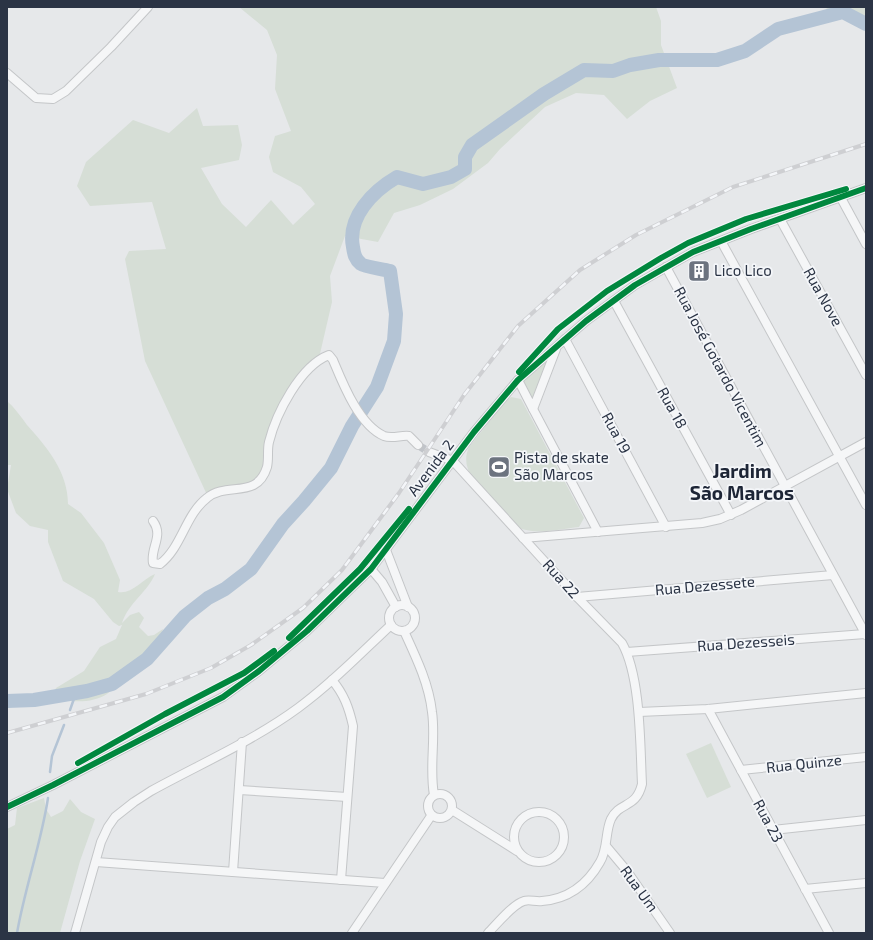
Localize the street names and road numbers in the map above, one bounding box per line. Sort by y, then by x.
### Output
street label: Rua Nove [800,264,847,329]
street label: Rua José Gotardo Vicentim [671,283,771,450]
street label: Rua 18 [654,384,692,431]
street label: Rua 19 [599,409,635,456]
street label: Avenida 2 [403,436,457,499]
street label: Rua 22 [540,555,584,602]
street label: Rua Dezessete [654,572,756,598]
street label: Rua Dezesseis [697,630,795,654]
street label: Rua Quinze [765,750,843,777]
street label: Rua 23 [750,796,788,845]
street label: Rua Um [617,862,663,915]

